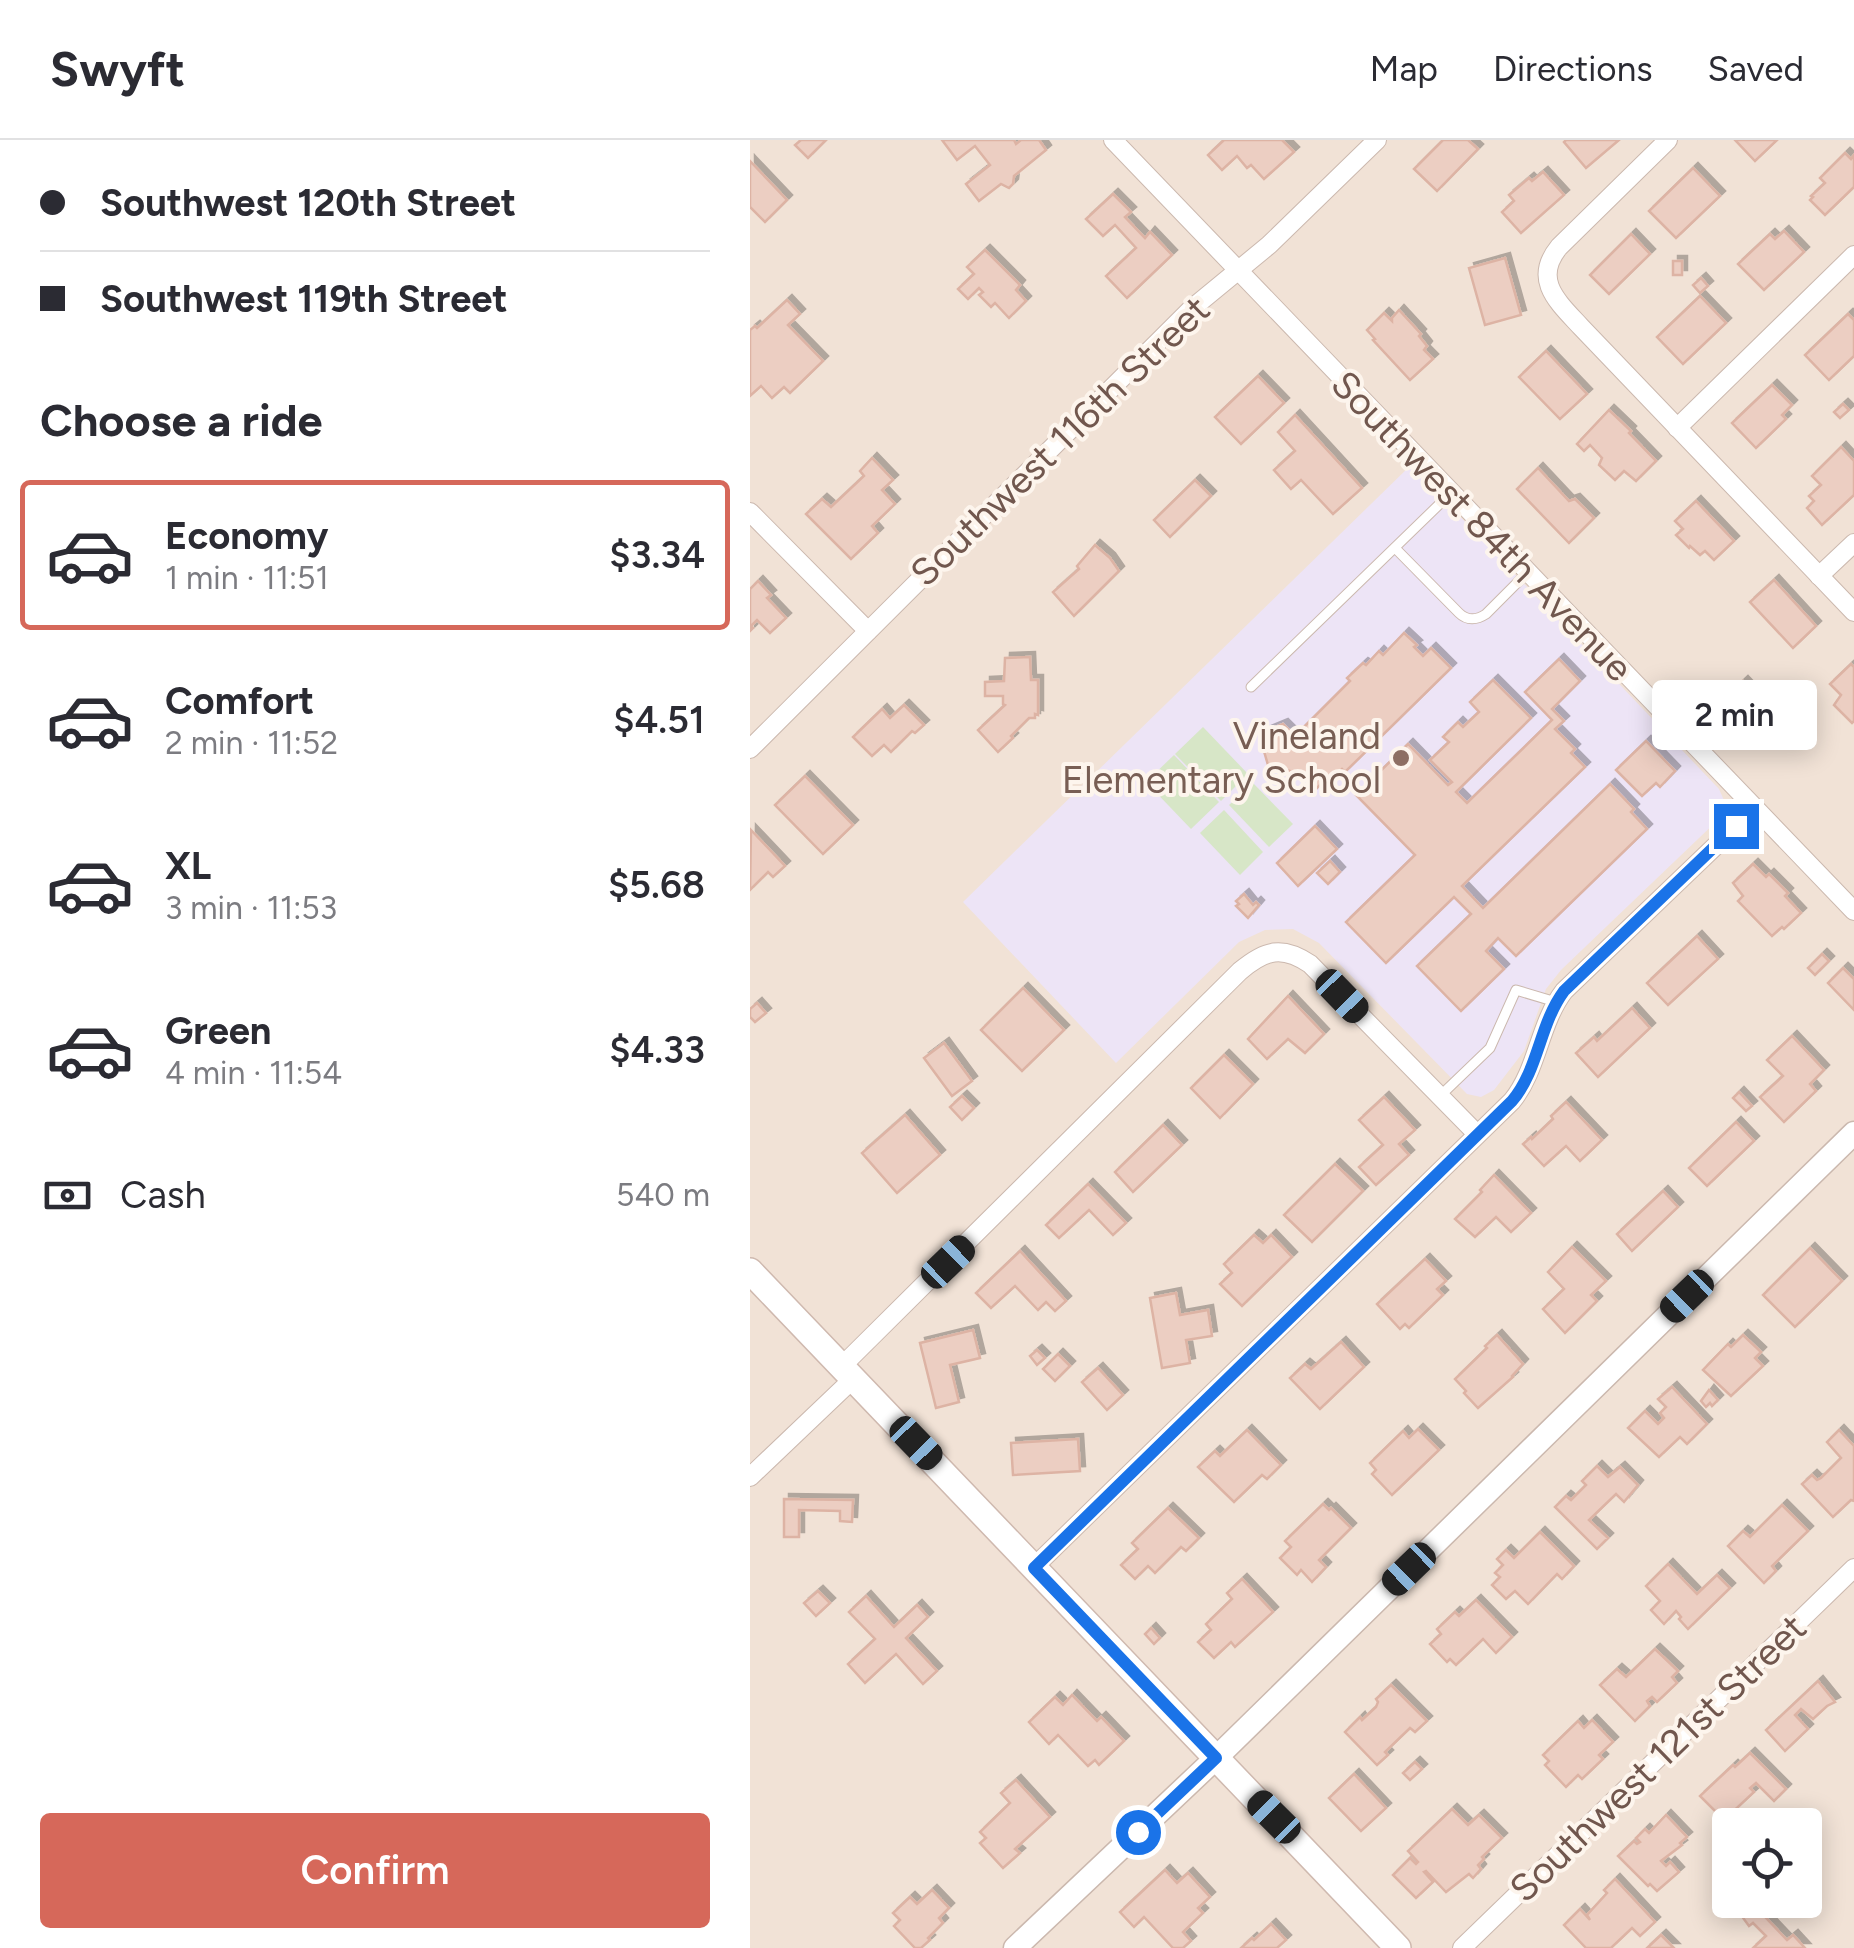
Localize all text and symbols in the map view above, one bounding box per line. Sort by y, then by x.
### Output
text: Swyft [50,40,185,98]
text: Map [1370,48,1438,90]
text: Directions [1493,48,1653,90]
text: Saved [1708,48,1804,90]
text: Southwest 120th Street [100,180,516,226]
text: Southwest 119th Street [100,276,508,322]
street label: Southwest 116th Street [901,286,1219,596]
street label: Southwest 84th Avenue [1322,361,1642,691]
text: Choose a ride [40,393,322,447]
icon: car [45,510,135,600]
text: Economy [165,513,328,559]
text: $3.34 [609,532,705,578]
text: 1 min · 11:51 [165,559,329,597]
icon: car [45,675,135,765]
text: Comfort [165,678,314,724]
callout: 2 min [1654,681,1818,751]
text: 2 min [1695,696,1774,734]
text: $4.51 [613,697,705,743]
place label: Vineland Elementary School [1062,713,1381,803]
text: 2 min · 11:52 [165,724,338,762]
marker: Vineland Elementary School [1390,747,1412,769]
route end [1714,804,1759,849]
icon: car [45,840,135,930]
text: XL [165,843,211,889]
text: $5.68 [608,862,705,908]
text: 3 min · 11:53 [165,889,337,927]
car [1310,964,1374,1028]
icon: car [45,1005,135,1095]
text: Green [165,1008,271,1054]
text: $4.33 [609,1027,705,1073]
text: 4 min · 11:54 [165,1054,342,1092]
icon: cash [40,1168,95,1223]
text: Cash [120,1172,206,1218]
text: 540 m [616,1176,710,1214]
car [916,1230,980,1294]
car [1655,1264,1719,1328]
car [884,1411,948,1475]
car [1377,1537,1441,1601]
street label: Southwest 121st Street [1500,1605,1816,1911]
car [1242,1785,1306,1849]
map controls [1712,1808,1822,1918]
button: locate [1712,1808,1822,1918]
route start [1116,1810,1161,1855]
button: Confirm [40,1813,710,1928]

